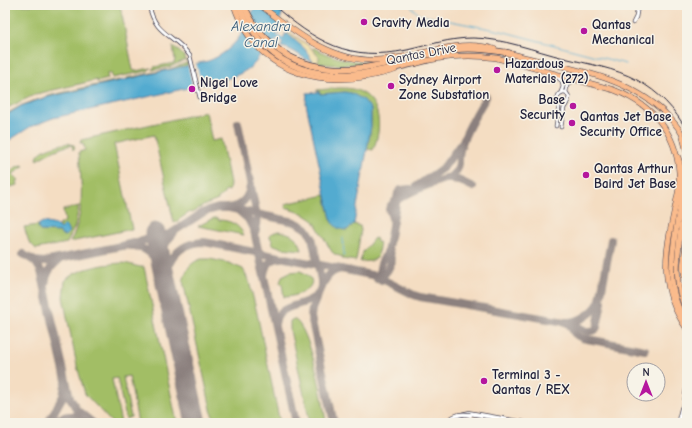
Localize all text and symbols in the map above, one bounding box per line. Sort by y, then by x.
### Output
place label: Gravity Media [372,15,450,30]
marker: Gravity Media [359,17,369,27]
place label: Qantas Mechanical [592,17,654,47]
water label: Alexandra Canal [230,18,291,51]
marker: Qantas Mechanical [579,26,589,36]
street label: Qantas Drive [385,39,458,68]
place label: Hazardous Materials (272) [505,56,589,86]
marker: Hazardous Materials (272) [492,65,502,75]
place label: Sydney Airport Zone Substation [399,72,489,102]
place label: Nigel Love Bridge [200,75,258,105]
marker: Sydney Airport Zone Substation [386,81,396,91]
marker: Nigel Love Bridge [187,84,197,94]
place label: Base Security [520,92,566,122]
marker: Base Security [568,101,578,111]
place label: Qantas Jet Base Security Office [580,109,672,139]
marker: Qantas Jet Base Security Office [567,118,577,128]
place label: Qantas Arthur Baird Jet Base [594,161,676,191]
marker: Qantas Arthur Baird Jet Base [581,170,591,180]
north arrow [626,362,666,402]
text: N [642,366,650,379]
place label: Terminal 3 - Qantas / REX [492,367,570,397]
marker: Terminal 3 - Qantas / REX [479,376,489,386]

